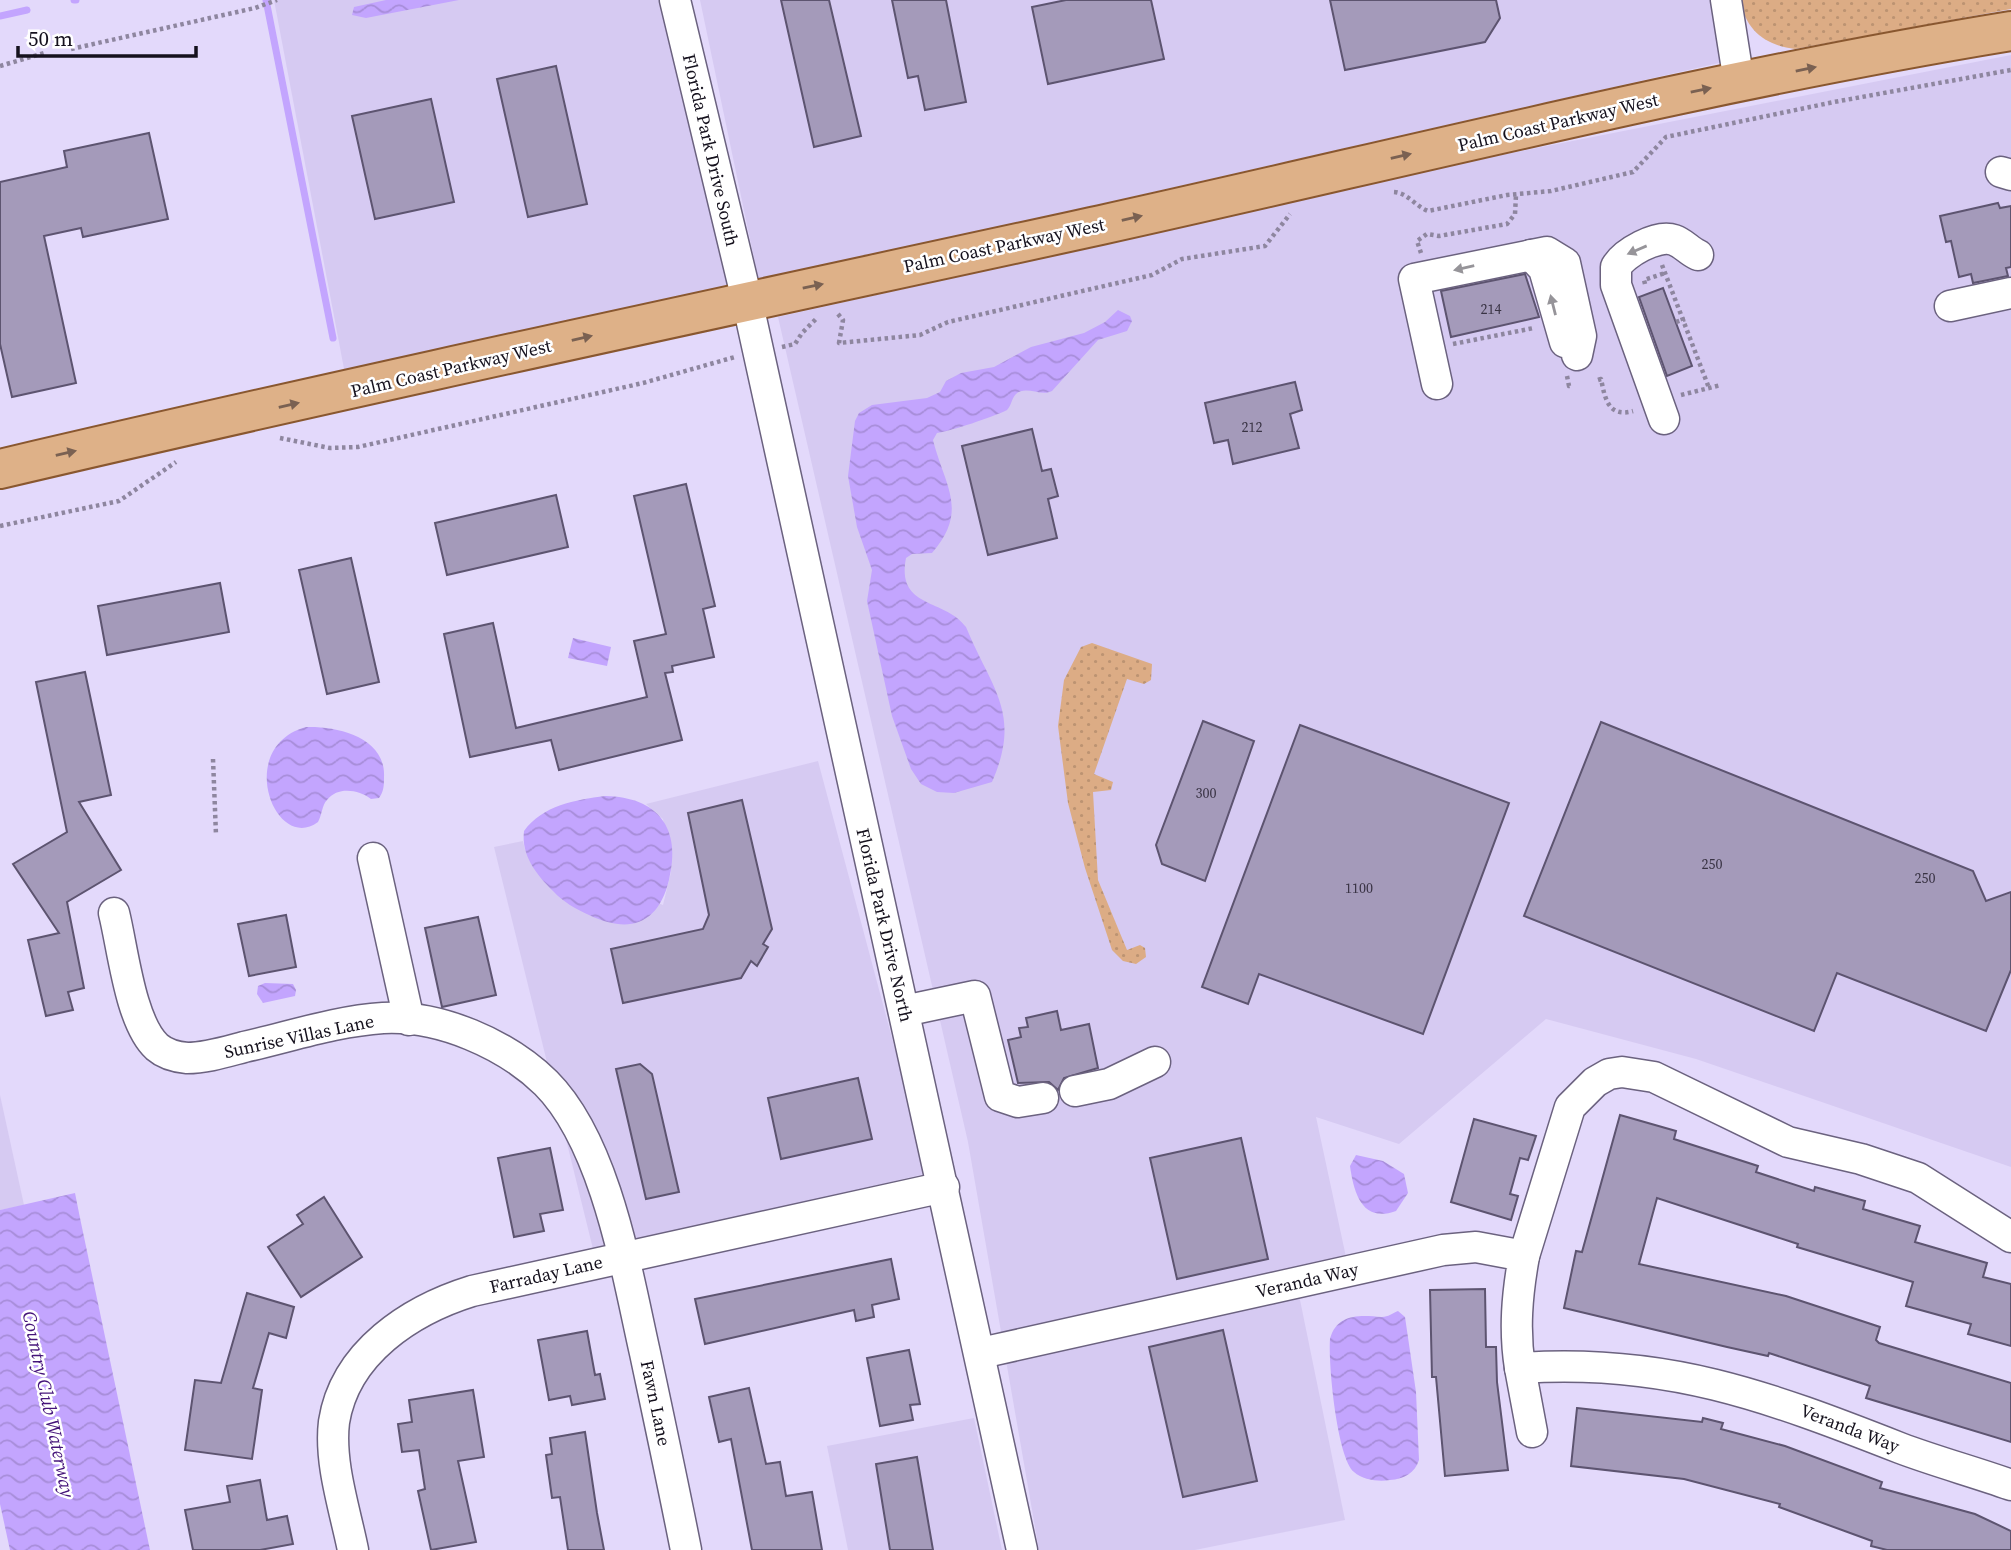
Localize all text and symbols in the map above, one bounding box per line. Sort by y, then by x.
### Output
scale bar [18,14,196,58]
text: 50 m [28,24,73,53]
street label: Florida Park Drive South [677,51,745,249]
one-way arrow [1795,63,1817,74]
one-way arrow [1690,85,1712,96]
street label: Palm Coast Parkway West [1455,87,1661,157]
one-way arrow [1390,151,1412,162]
street label: Palm Coast Parkway West [901,211,1107,279]
one-way arrow [1121,212,1143,223]
one-way arrow [1626,245,1647,256]
one-way arrow [1453,262,1475,273]
one-way arrow [802,280,824,291]
one-way arrow [1547,294,1558,316]
house number: 214 [1481,299,1502,319]
one-way arrow [571,332,593,343]
street label: Palm Coast Parkway West [348,333,554,403]
one-way arrow [278,399,300,410]
house number: 212 [1242,417,1263,437]
one-way arrow [56,447,78,458]
house number: 300 [1196,783,1217,803]
street label: Florida Park Drive North [851,826,920,1025]
house number: 250 [1702,854,1723,874]
house number: 250 [1915,868,1936,888]
house number: 1100 [1345,878,1373,898]
street label: Sunrise Villas Lane [222,1008,376,1064]
street label: Farraday Lane [487,1249,605,1299]
street label: Veranda Way [1253,1256,1361,1304]
water label: Country Club Waterway [17,1308,82,1500]
street label: Fawn Lane [635,1358,677,1448]
street label: Veranda Way [1797,1398,1904,1459]

